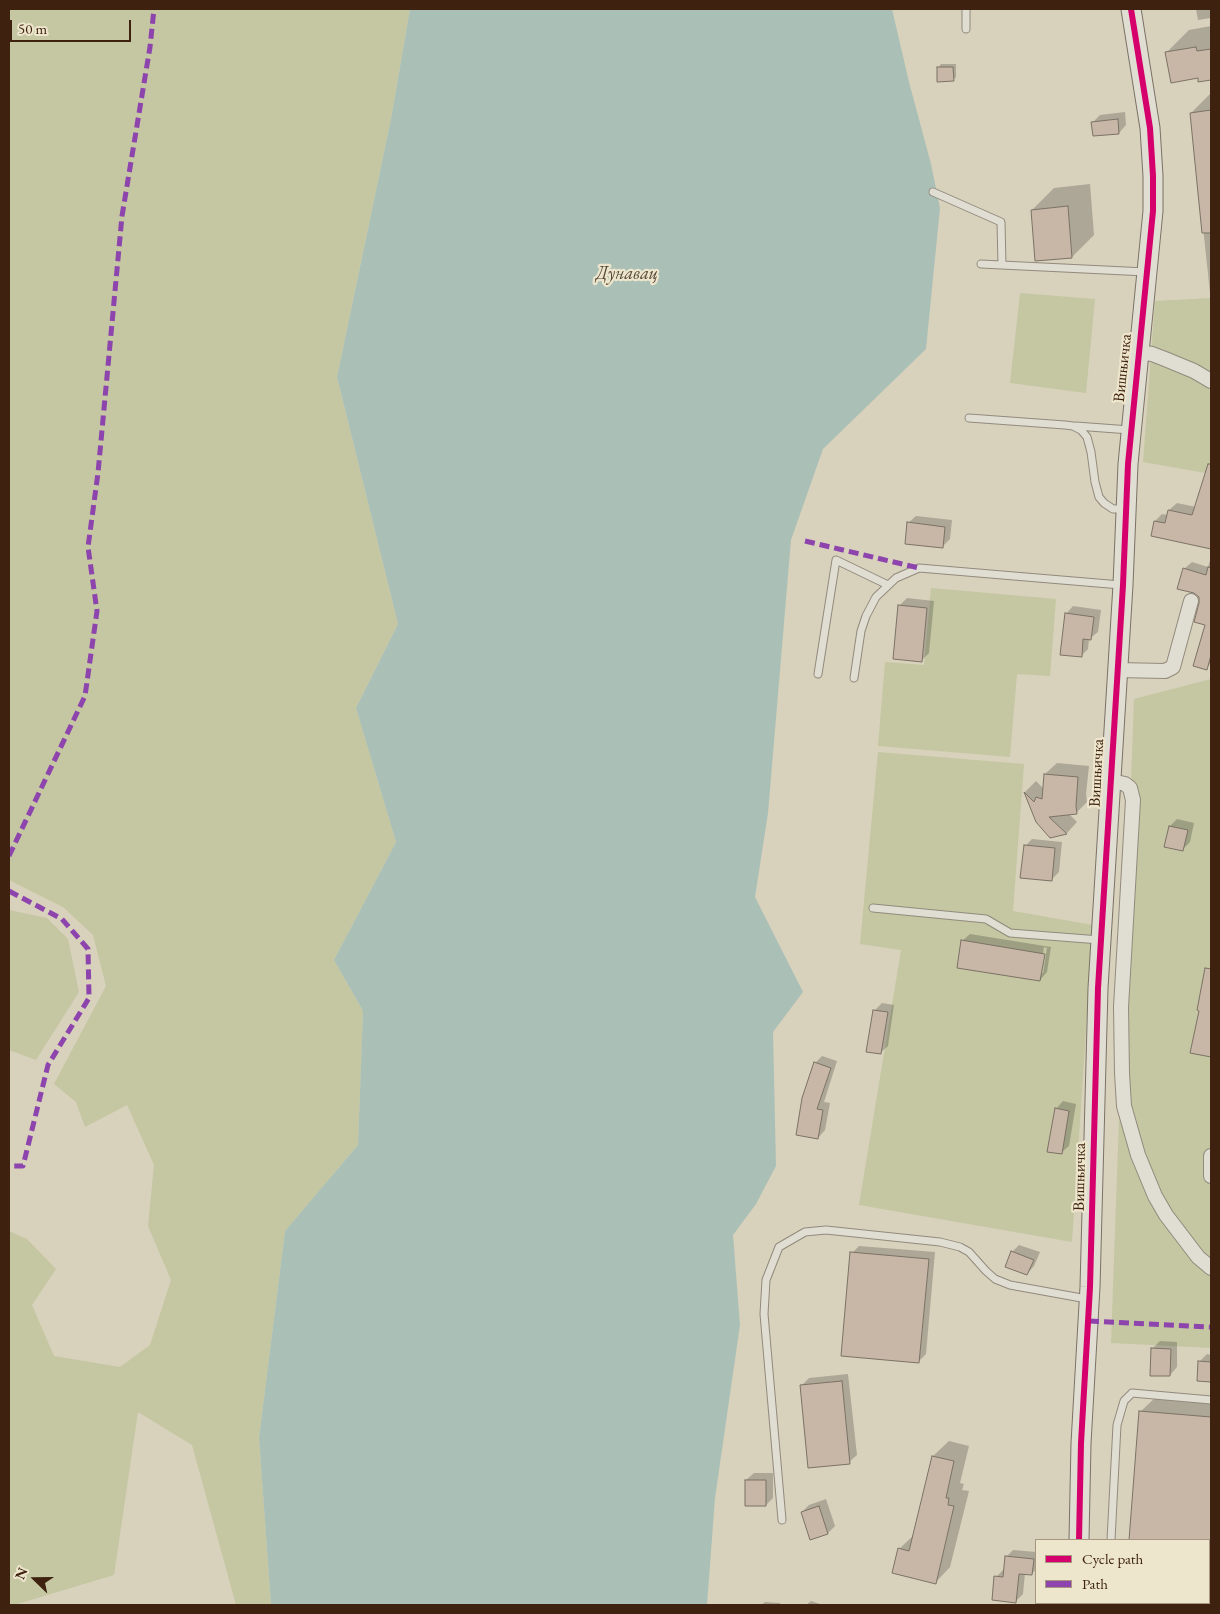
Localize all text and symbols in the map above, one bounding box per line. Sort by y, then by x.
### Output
scale bar [12,10,134,42]
text: 50 m [18,19,47,38]
water label: Дунавац [596,263,658,285]
street label: Вишњичка [1110,333,1136,403]
street label: Вишњичка [1086,738,1108,808]
street label: Вишњичка [1070,1143,1090,1211]
legend [1035,1539,1210,1604]
text: Cycle path [1082,1549,1143,1568]
north arrow [10,1554,60,1604]
text: N [11,1565,32,1582]
text: Path [1082,1574,1108,1593]

